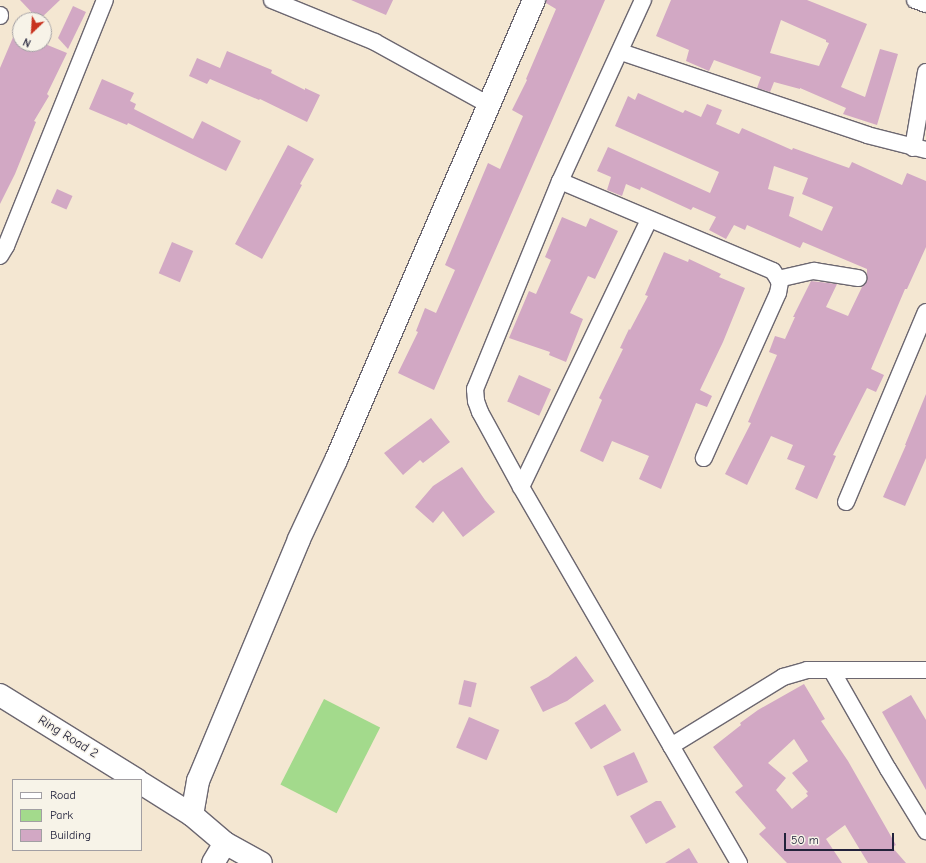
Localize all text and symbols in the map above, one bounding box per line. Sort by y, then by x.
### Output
north arrow [12,12,52,52]
text: N [21,35,33,50]
street label: Ring Road 2 [35,712,101,762]
legend [12,779,142,851]
text: Road [50,788,76,802]
text: Park [50,808,73,822]
scale bar [786,825,896,851]
text: Building [50,828,91,842]
text: 50 m [791,833,819,847]

